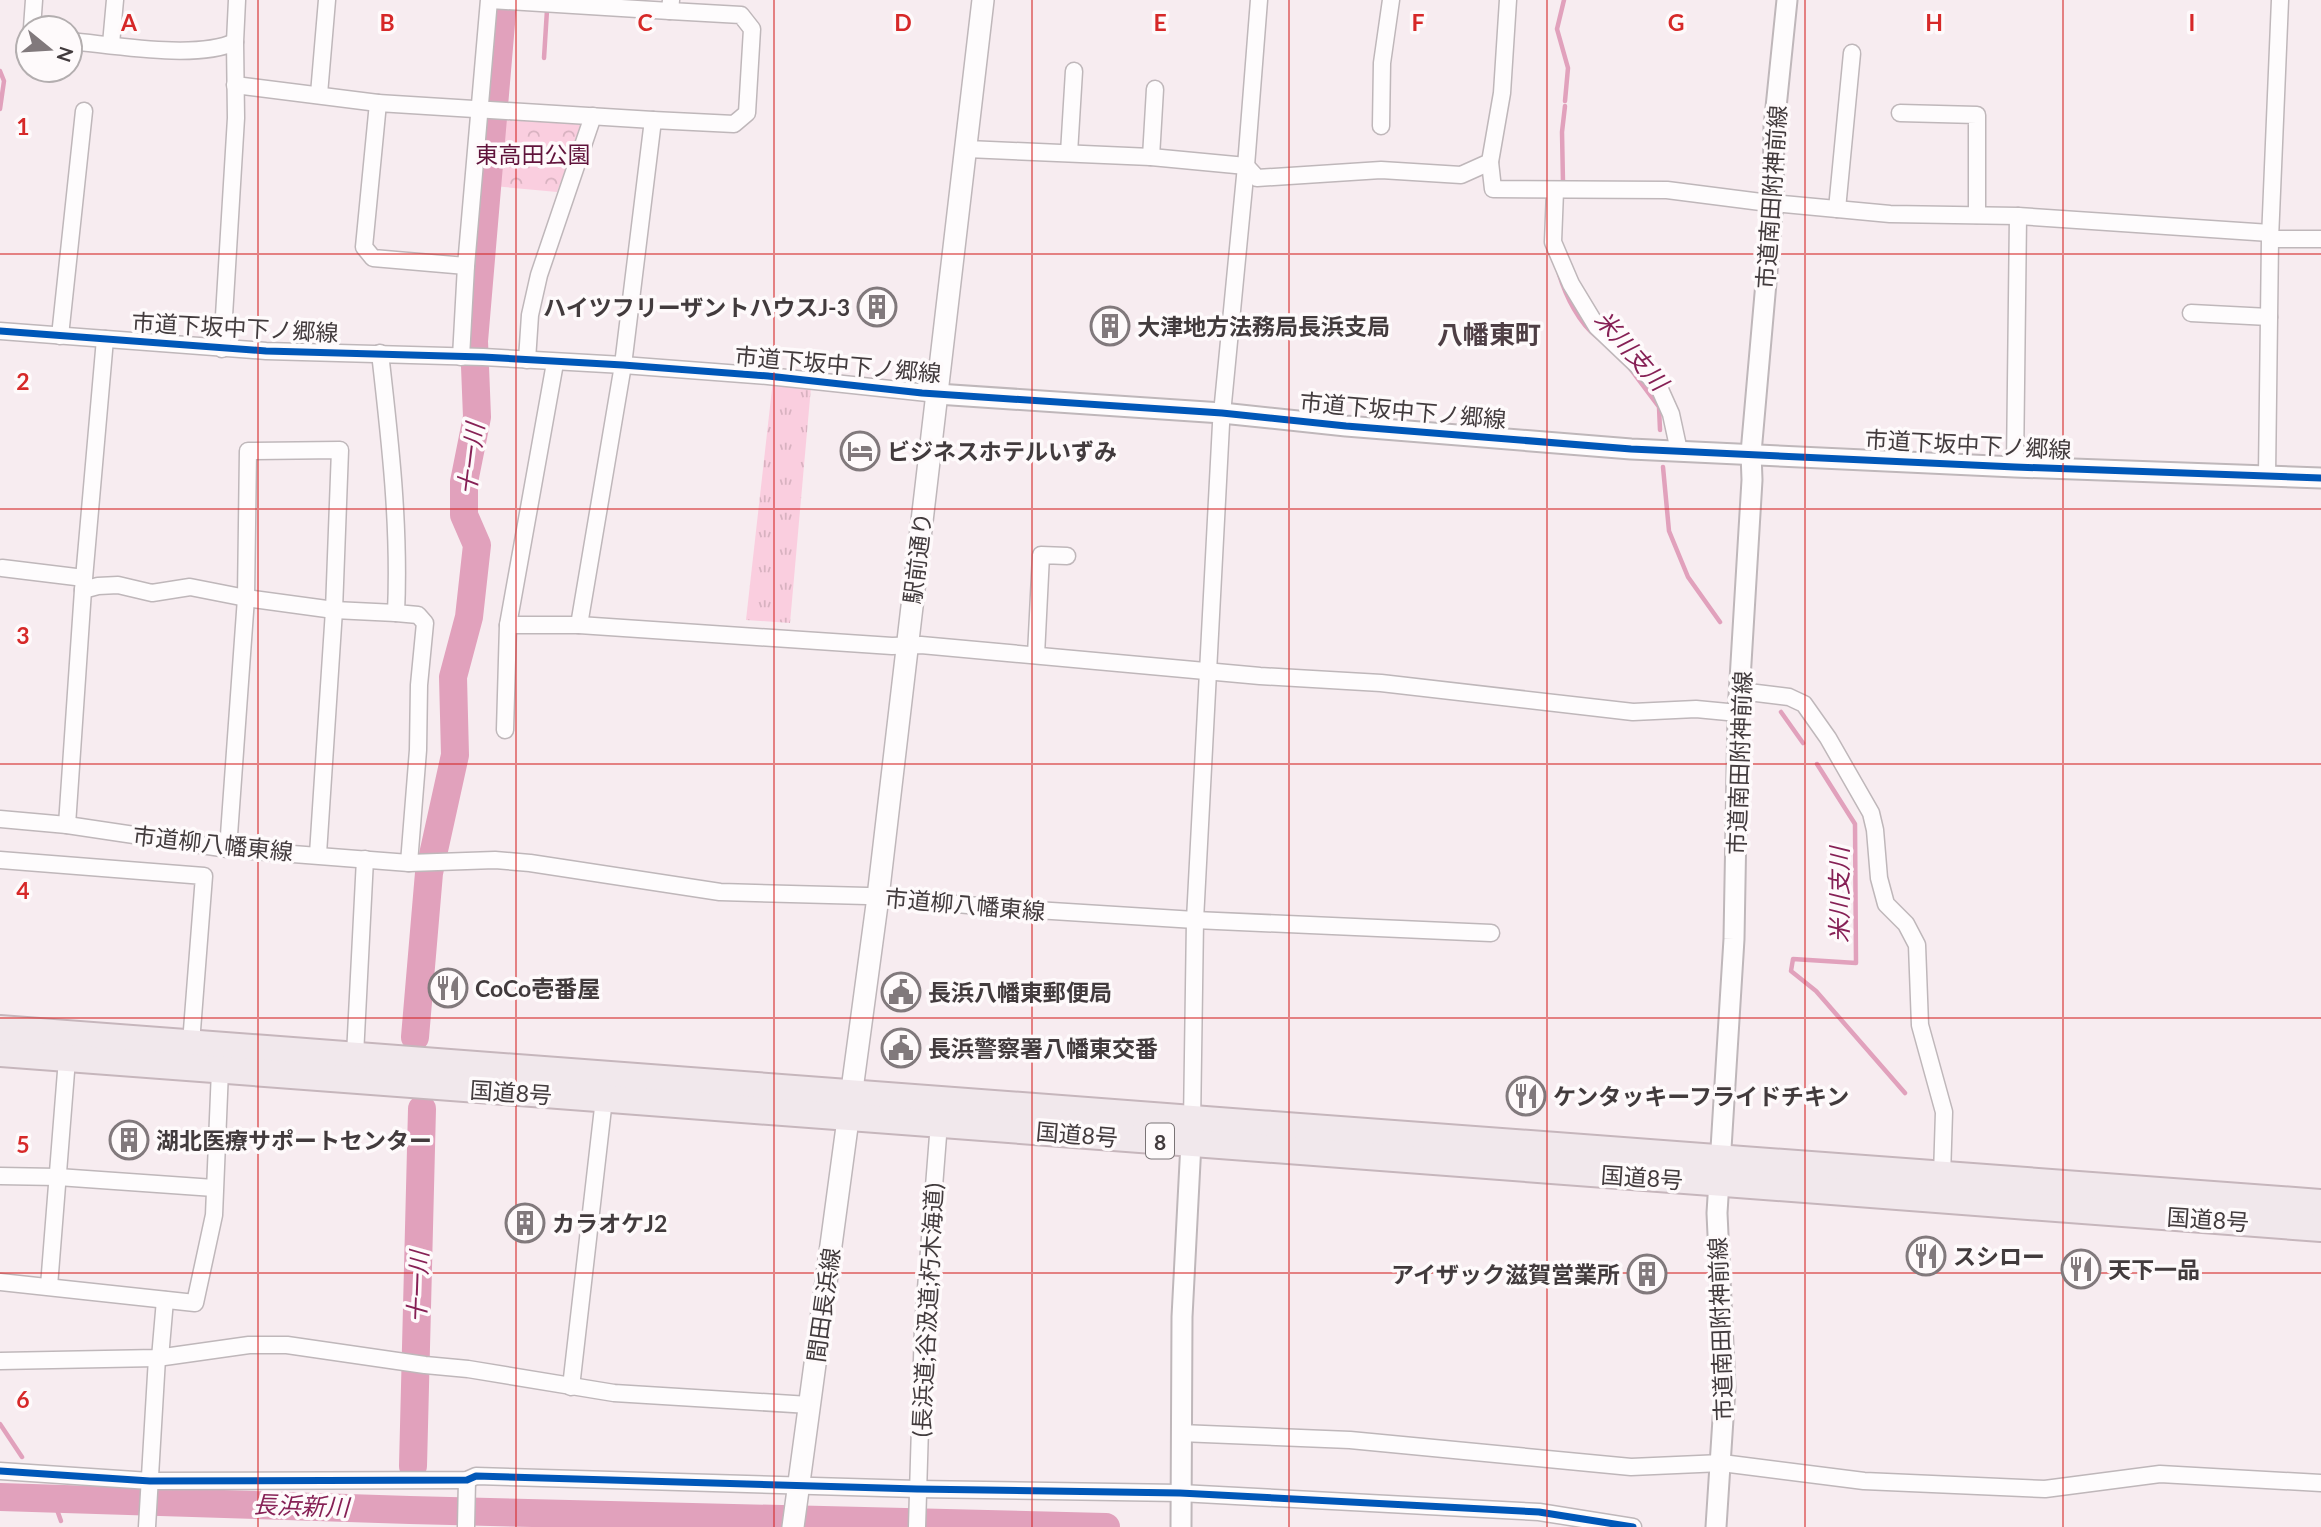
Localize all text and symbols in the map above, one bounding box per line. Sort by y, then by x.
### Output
text: A [120,8,138,36]
text: B [379,8,395,36]
text: C [637,8,653,36]
text: D [894,8,912,36]
text: E [1153,8,1167,36]
text: F [1411,8,1425,36]
text: G [1668,8,1684,36]
text: H [1925,8,1943,36]
text: I [2189,8,2195,36]
north arrow [14,14,84,84]
text: N [52,44,79,65]
street label: 市道南田附神前線 [1751,104,1791,290]
text: 1 [16,112,30,140]
park label: 東高田公園 [476,140,591,168]
building icon: ハイツフリーザントハウスJ-3 [856,286,898,328]
place label: ハイツフリーザントハウスJ-3 [543,293,850,321]
water label: 米川支川 [1590,304,1676,398]
building icon: 大津地方法務局長浜支局 [1089,305,1131,347]
street label: 市道下坂中下ノ郷線 [131,308,339,346]
place label: 大津地方法務局長浜支局 [1137,312,1390,340]
district label: 八幡東町 [1437,318,1541,350]
street label: 市道下坂中下ノ郷線 [734,341,942,387]
text: 2 [16,367,30,395]
street label: 市道下坂中下ノ郷線 [1299,387,1507,433]
water label: 十一川 [451,419,489,496]
street label: 市道下坂中下ノ郷線 [1864,425,2072,463]
hotel icon: ビジネスホテルいずみ [839,430,881,472]
place label: ビジネスホテルいずみ [887,437,1117,465]
street label: 駅前通り [897,511,937,605]
text: 3 [16,621,30,649]
street label: 市道南田附神前線 [1722,671,1756,855]
street label: 市道柳八幡東線 [131,821,295,865]
water label: 米川支川 [1824,844,1853,943]
text: 4 [16,876,30,904]
street label: 市道柳八幡東線 [884,883,1046,925]
restaurant icon: CoCo壱番屋 [427,967,469,1009]
public building icon: 長浜八幡東郵便局 [880,971,922,1013]
place label: CoCo壱番屋 [475,974,600,1002]
place label: 長浜八幡東郵便局 [928,978,1112,1006]
public building icon: 長浜警察署八幡東交番 [880,1027,922,1069]
place label: 長浜警察署八幡東交番 [928,1034,1158,1062]
street label: 国道8号 [469,1075,553,1109]
restaurant icon: ケンタッキーフライドチキン [1505,1075,1547,1117]
place label: ケンタッキーフライドチキン [1553,1082,1849,1110]
street label: 国道8号 [1035,1116,1119,1152]
building icon: 湖北医療サポートセンター [108,1119,150,1161]
road number: 8 [1146,1124,1174,1158]
place label: 湖北医療サポートセンター [156,1126,432,1154]
text: 5 [16,1130,30,1158]
street label: 国道8号 [1600,1160,1684,1194]
street label: (長浜道;谷汲道;朽木海道) [906,1182,948,1438]
building icon: カラオケJ2 [504,1202,546,1244]
street label: 国道8号 [2166,1202,2250,1236]
place label: カラオケJ2 [552,1209,667,1237]
restaurant icon: スシロー [1905,1235,1947,1277]
street label: 市道南田附神前線 [1703,1237,1737,1421]
place label: スシロー [1953,1242,2045,1270]
street label: 間田長浜線 [801,1246,845,1364]
water label: 十一川 [401,1248,433,1323]
restaurant icon: 天下一品 [2060,1248,2102,1290]
building icon: アイザック滋賀営業所 [1626,1253,1668,1295]
place label: 天下一品 [2108,1255,2200,1283]
place label: アイザック滋賀営業所 [1391,1260,1620,1288]
text: 6 [16,1385,30,1413]
water label: 長浜新川 [253,1489,352,1521]

